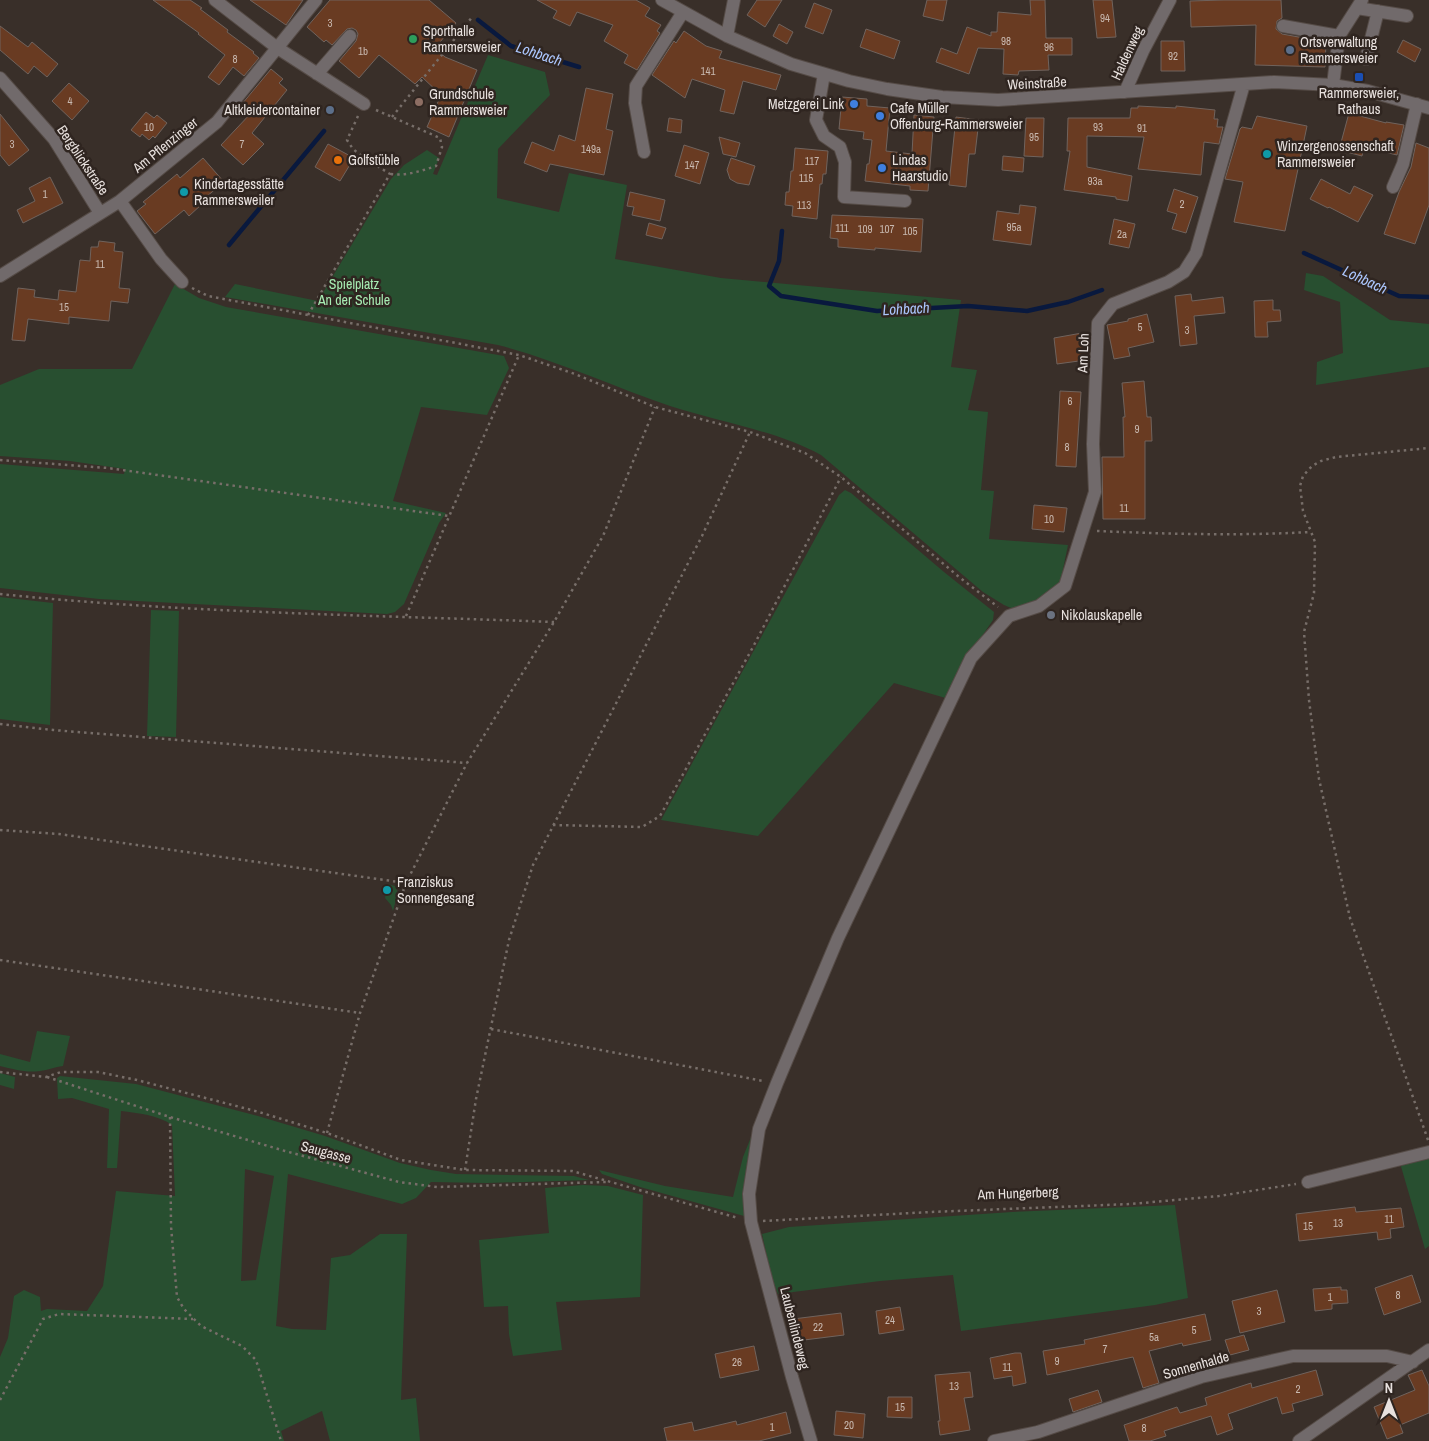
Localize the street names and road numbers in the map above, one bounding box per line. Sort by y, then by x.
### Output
street label: Haldenweg [1107,23,1148,83]
street label: Weinstraße [1007,72,1067,94]
street label: Am Pflenzinger [128,113,201,177]
street label: Bergblickstraße [53,122,113,198]
street label: Am Loh [1073,333,1093,374]
street label: Saugasse [299,1137,353,1167]
street label: Am Hungerberg [976,1183,1059,1203]
street label: Laubenlindeweg [776,1285,814,1372]
street label: Sonnenhalde [1161,1347,1231,1383]

